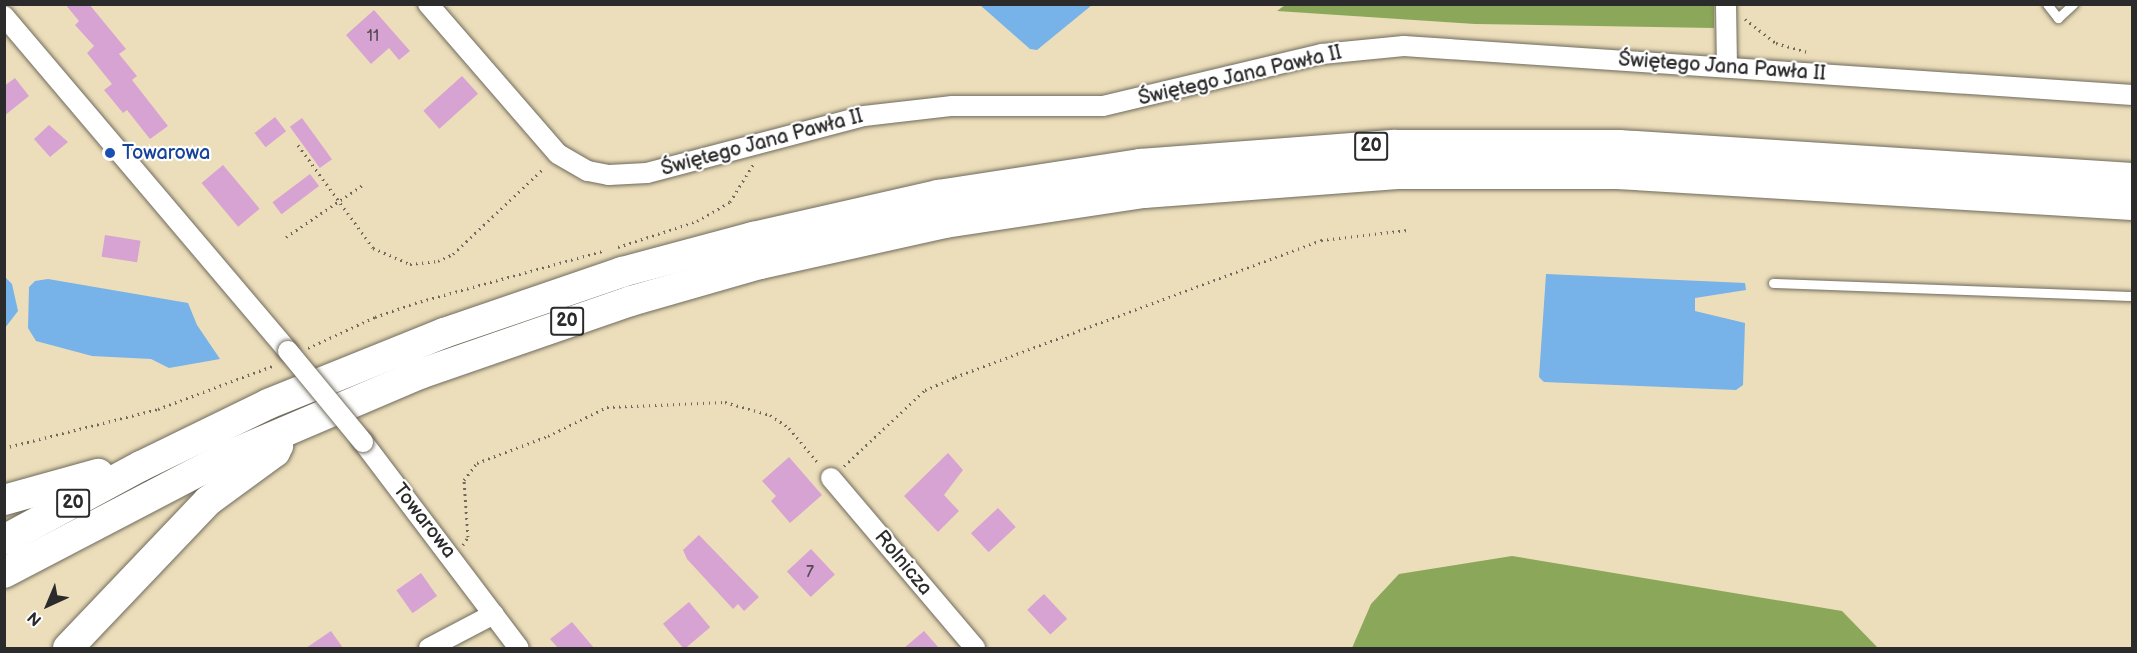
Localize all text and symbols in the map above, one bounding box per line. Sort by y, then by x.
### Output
house number: 11 [367,27,379,47]
street label: Świętego Jana Pawła II [1136,41,1344,111]
street label: Świętego Jana Pawła II [1617,48,1827,86]
street label: Świętego Jana Pawła II [658,104,866,182]
road number: 20 [1353,131,1389,161]
place label: Towarowa [122,141,210,165]
marker: Towarowa [103,146,117,160]
road number: 20 [549,306,585,336]
street label: Towarowa [387,479,461,563]
road number: 20 [55,488,91,518]
street label: Rolnicza [869,526,937,600]
house number: 7 [806,563,814,583]
north arrow [18,575,78,635]
text: N [24,607,46,629]

